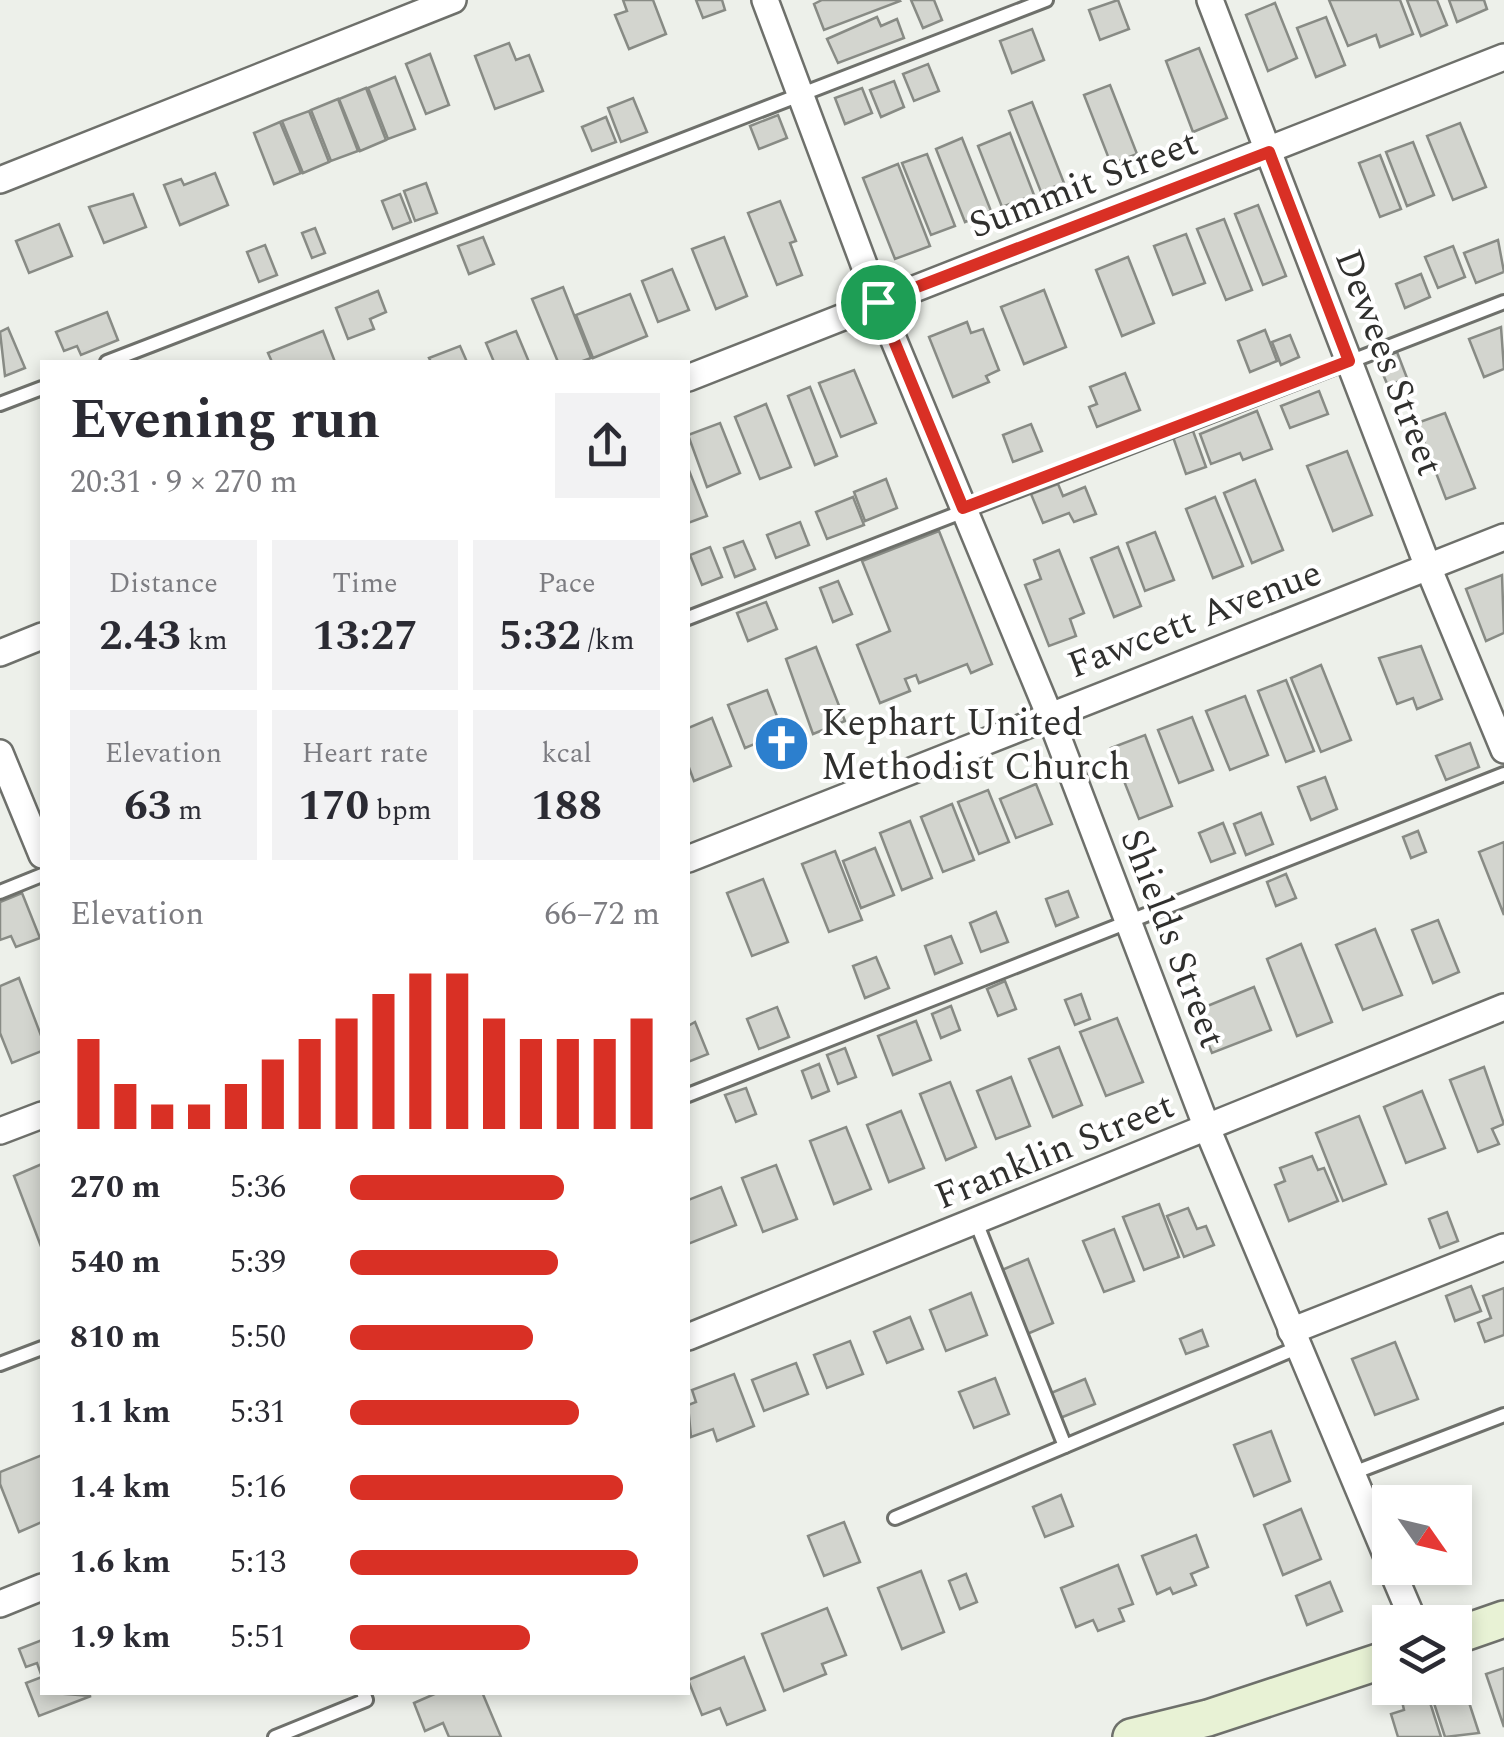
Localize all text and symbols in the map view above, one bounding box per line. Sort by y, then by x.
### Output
street label: Summit Street [961,115,1207,255]
street label: Dewees Street [1318,241,1458,485]
pin [836,260,921,345]
icon: arrive [851,275,906,330]
text: Evening run [70,379,380,462]
button: share [555,393,660,498]
text: 20:31 · 9 × 270 m [70,458,298,507]
street label: Fawcett Avenue [1059,545,1330,695]
text: Distance [109,562,218,605]
text: Time [332,562,398,605]
text: Pace [538,562,596,605]
text: 2.43 [99,605,181,668]
text: 13:27 [312,605,418,668]
text: 5:32 [499,605,581,668]
text: km [181,619,228,662]
text: /km [581,619,635,662]
place label: Kephart United Methodist Church [821,695,1131,797]
church icon: Kephart United Methodist Church [752,714,812,774]
text: Elevation [105,732,222,775]
text: Heart rate [302,732,428,775]
text: kcal [542,732,592,775]
text: 63 [124,775,171,838]
text: 170 [298,775,369,838]
text: 188 [531,775,602,838]
text: m [171,789,202,832]
text: bpm [369,789,432,832]
street label: Shields Street [1104,821,1240,1057]
text: Elevation [70,890,204,939]
text: 66–72 m [544,890,660,939]
street label: Franklin Street [926,1077,1183,1226]
text: 270 m [70,1163,161,1212]
text: 5:36 [230,1163,286,1212]
text: 540 m [70,1238,161,1287]
text: 5:39 [230,1238,286,1287]
text: 810 m [70,1313,161,1362]
text: 5:50 [230,1313,286,1362]
text: 1.1 km [70,1388,171,1437]
text: 5:31 [230,1388,286,1437]
text: 1.4 km [70,1463,171,1512]
text: 5:16 [230,1463,286,1512]
north arrow [1372,1485,1472,1585]
map controls [1372,1485,1472,1705]
text: 1.6 km [70,1538,171,1587]
text: 5:13 [230,1538,286,1587]
button: layers [1372,1605,1472,1705]
text: 1.9 km [70,1613,171,1662]
text: 5:51 [230,1613,286,1662]

